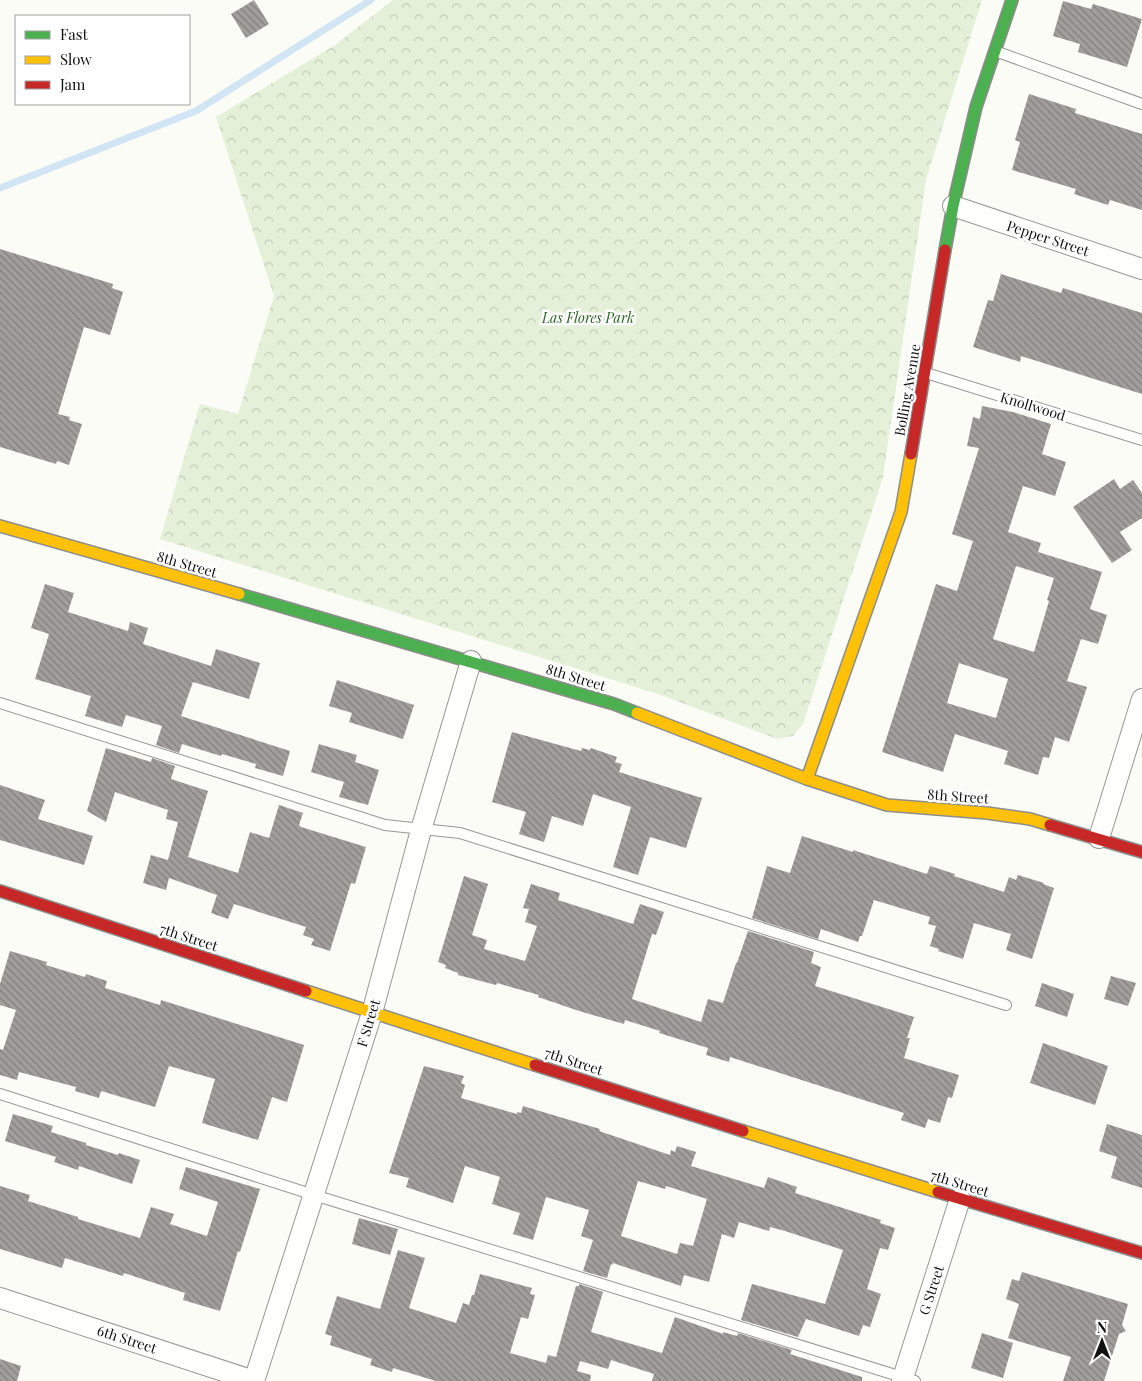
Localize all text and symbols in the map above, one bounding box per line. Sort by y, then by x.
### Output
legend [15,15,190,105]
text: Fast [60,24,89,44]
text: Slow [60,49,92,69]
text: Jam [59,74,86,94]
street label: Pepper Street [1004,216,1093,261]
park label: Las Flores Park [541,308,634,327]
street label: Bolling Avenue [890,342,924,438]
street label: Knollwood [998,387,1068,425]
street label: 8th Street [155,546,220,582]
street label: 8th Street [544,659,609,695]
street label: 8th Street [927,784,990,808]
street label: 7th Street [158,919,221,956]
street label: F Street [352,996,385,1049]
street label: 7th Street [543,1043,606,1080]
street label: 7th Street [929,1165,992,1201]
street label: G Street [914,1262,948,1317]
north arrow [1077,1316,1127,1366]
text: N [1097,1318,1107,1337]
street label: 6th Street [95,1320,160,1358]

